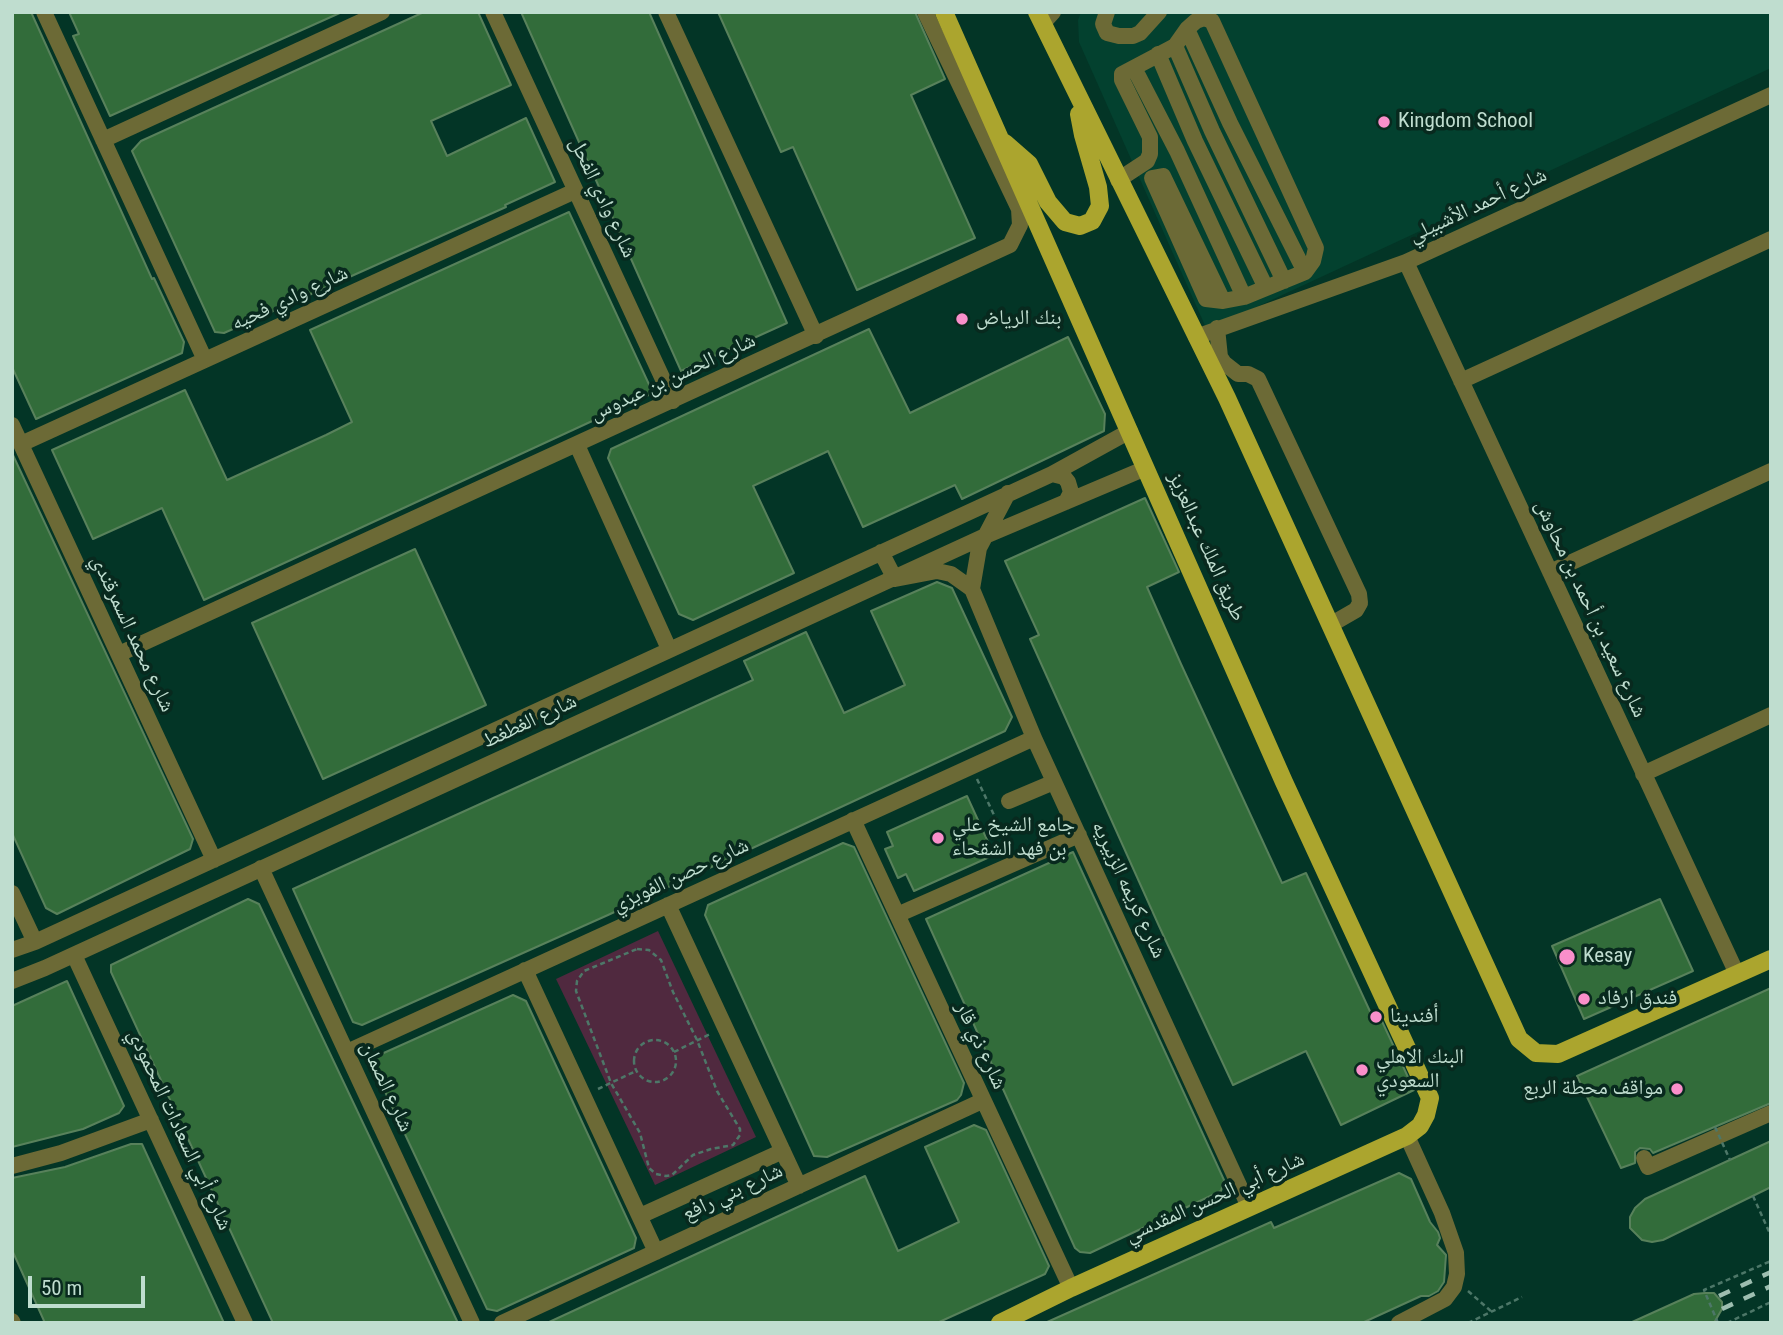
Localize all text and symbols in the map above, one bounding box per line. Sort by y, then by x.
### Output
place label: Kingdom School [1398,109,1533,135]
marker: Kingdom School [1376,114,1392,130]
street label: شارع وادي الفحل [563,134,641,262]
street label: شارع أحمد الأشبيلي [1405,163,1551,249]
street label: شارع وادي فحيه [228,261,352,337]
place label: بنك الرياض [976,306,1062,332]
marker: بنك الرياض [954,311,970,327]
street label: شارع الحسن بن عبدوس [586,329,760,427]
street label: طريق الملك عبدالعزيز [1162,469,1250,625]
street label: شارع سعيد بن أحمد بن محاوش [1528,496,1652,722]
street label: شارع محمد السمرقندي [85,552,179,716]
street label: شارع الغطغط [479,689,581,755]
place label: جامع الشيخ علي بن فهد الشقحاء [952,813,1075,863]
street label: شارع كريمه الزبيريه [1085,817,1171,963]
marker: جامع الشيخ علي بن فهد الشقحاء [930,830,946,846]
street label: شارع حصن الفويزي [609,833,753,919]
place label: Kesay [1583,944,1632,970]
marker: Kesay [1557,947,1577,967]
place label: فندق ارفاد [1598,986,1677,1012]
marker: فندق ارفاد [1576,991,1592,1007]
street label: شارع ذي قار [949,998,1011,1094]
place label: أفندينا [1390,1004,1439,1030]
marker: أفندينا [1368,1009,1384,1025]
street label: شارع أبي السعادات المحمودي [121,1025,237,1235]
street label: شارع الصمان [354,1038,418,1136]
place label: البنك الاهلي السعودي [1376,1045,1464,1095]
marker: البنك الاهلي السعودي [1354,1062,1370,1078]
place label: مواقف محطة الربع [1523,1076,1663,1102]
marker: مواقف محطة الربع [1669,1081,1685,1097]
street label: شارع أبي الحسن المقدسي [1121,1147,1309,1249]
street label: شارع بني رافع [679,1159,787,1227]
scale bar [32,1262,149,1306]
text: 50 m [41,1276,82,1300]

